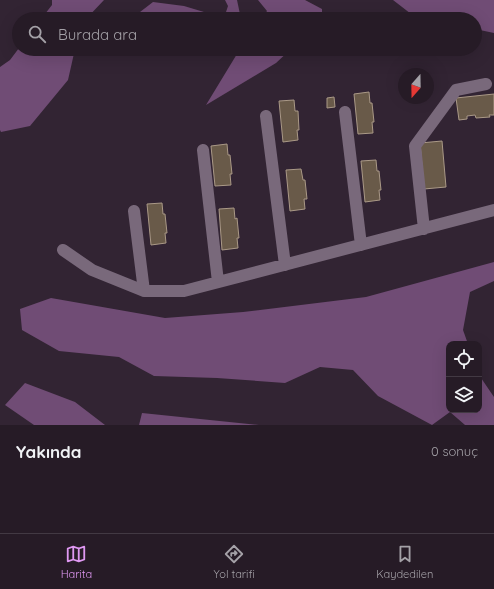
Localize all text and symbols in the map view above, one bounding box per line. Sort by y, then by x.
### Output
search box [12,12,482,56]
icon: search [26,23,48,45]
text: Burada ara [58,25,137,44]
north arrow [398,68,434,104]
map controls [446,341,482,413]
button: locate [446,341,482,377]
button: layers [446,377,482,413]
text: Yakında [16,441,81,462]
text: 0 sonuç [431,443,478,459]
tab: Harita [61,543,92,581]
tab: Yol tarifi [214,543,255,581]
tab: Kaydedilen [376,543,433,581]

